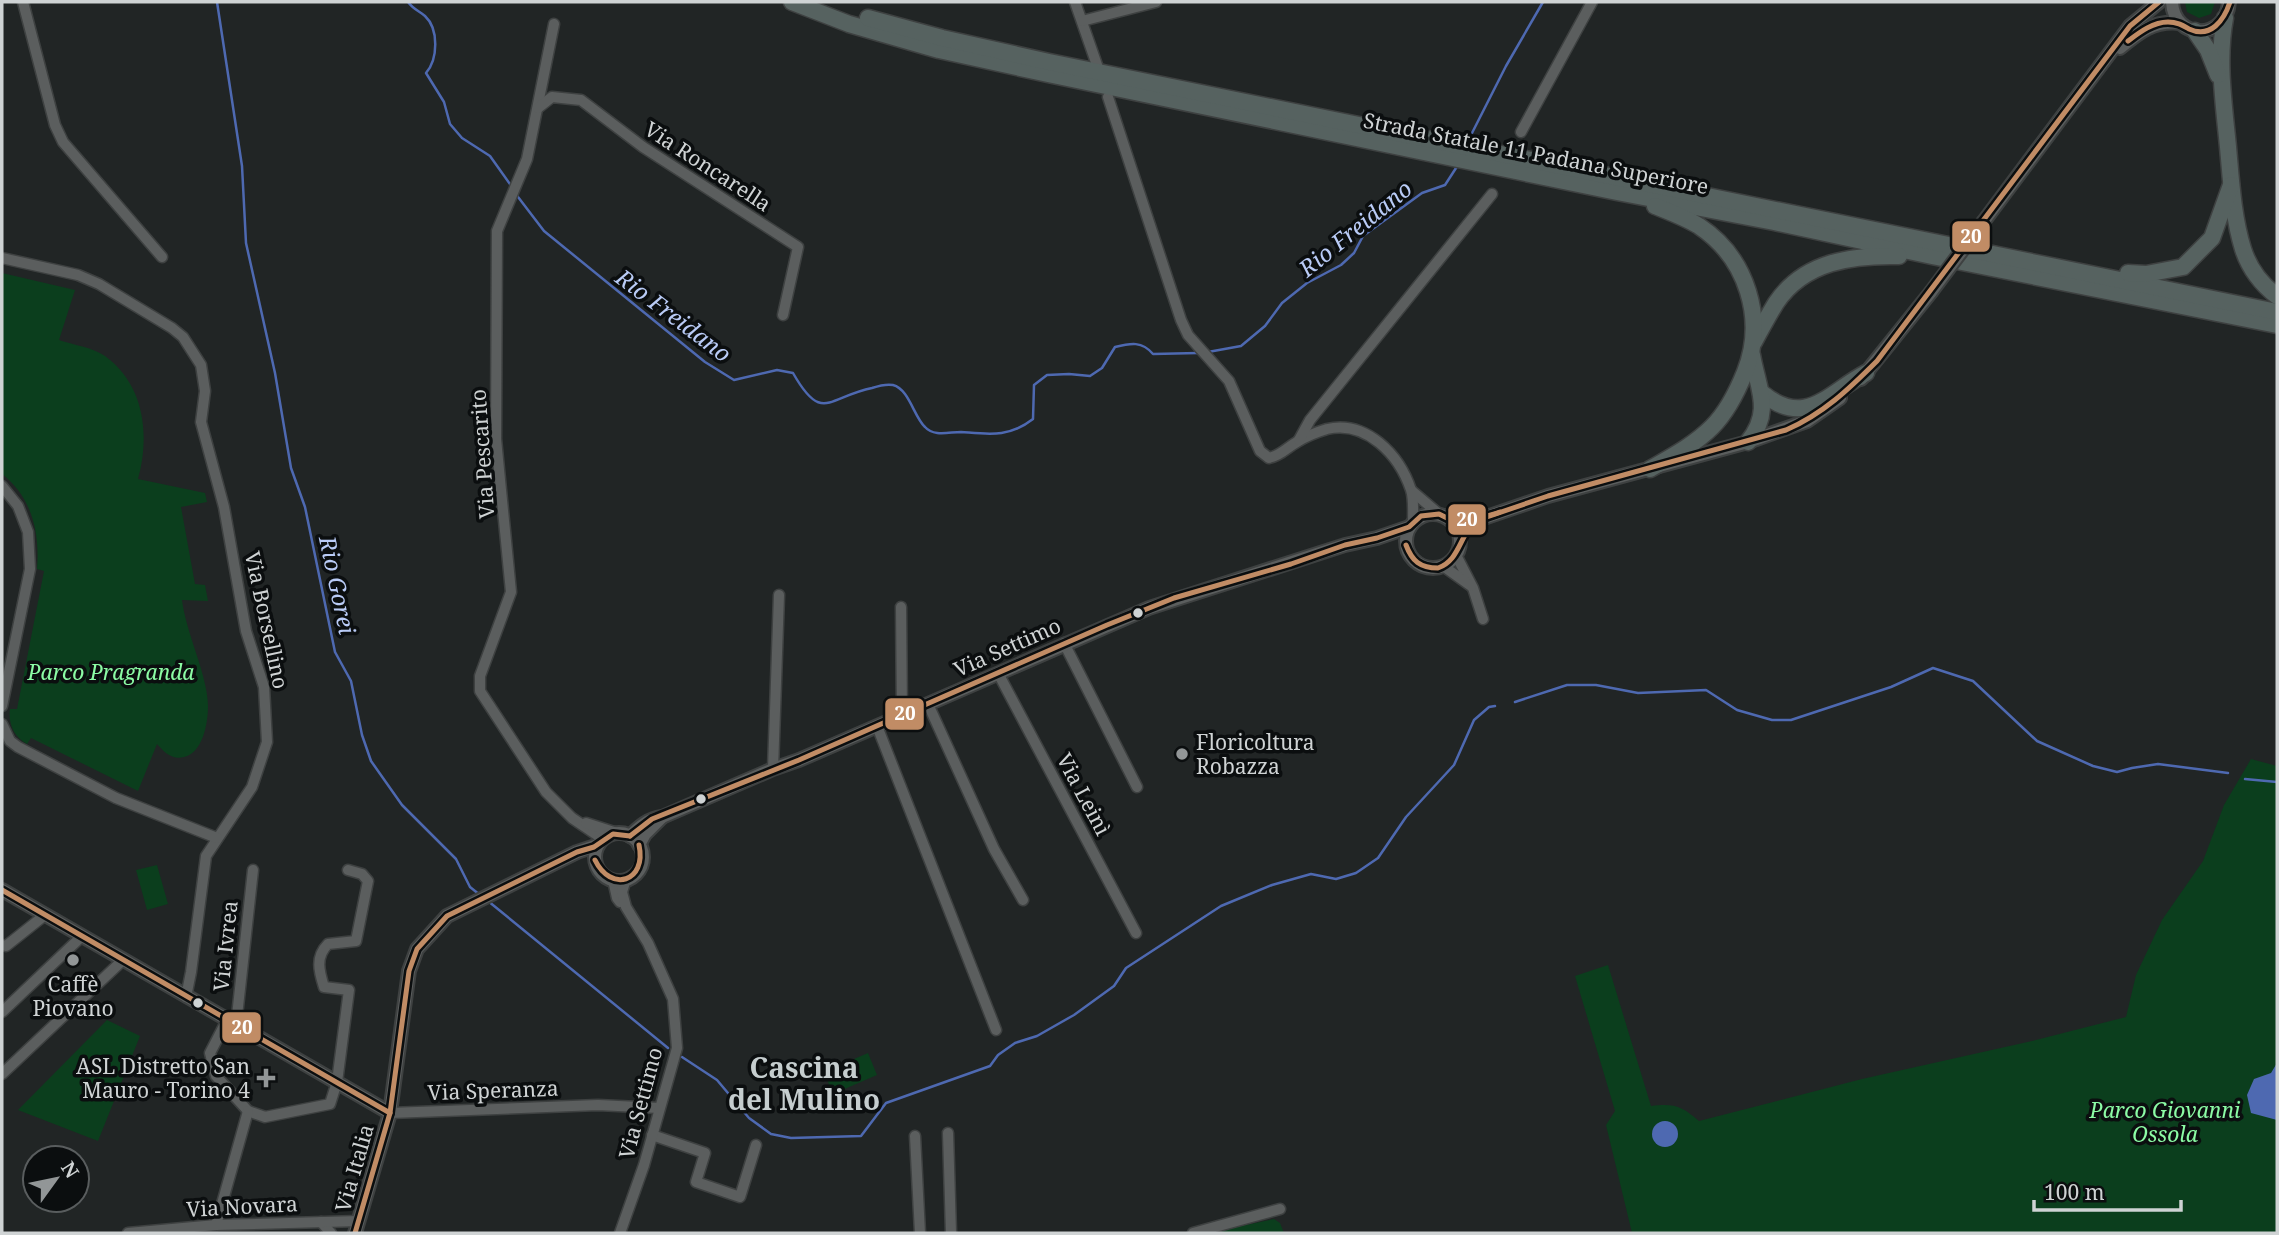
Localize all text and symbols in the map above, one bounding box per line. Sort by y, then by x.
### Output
street label: Strada Statale 11 Padana Superiore [1361,106,1711,200]
street label: Via Roncarella [639,115,777,217]
water label: Rio Freidano [1291,172,1418,284]
line badge: 20 [1951,220,1991,253]
text: 20 [1960,223,1982,249]
water label: Rio Freidano [609,260,738,369]
street label: Via Pescarito [464,388,500,520]
line badge: 20 [1447,503,1487,536]
text: 20 [1456,506,1478,532]
water label: Rio Gorei [312,532,364,637]
street label: Via Borsellino [239,549,295,691]
unlabelled marker [1131,606,1145,620]
street label: Via Settimo [949,611,1065,683]
park label: Parco Pragranda [26,658,195,686]
line badge: 20 [884,697,925,731]
text: 20 [894,700,916,726]
place label: Floricoltura Robazza [1196,728,1315,780]
marker: Floricoltura Robazza [1174,746,1190,762]
street label: Via Leinì [1051,748,1117,840]
unlabelled marker [694,792,708,806]
street label: Via Ivrea [206,899,244,993]
marker: Caffè Piovano [65,952,81,968]
place label: Caffè Piovano [32,970,114,1022]
unlabelled marker [191,996,205,1010]
line badge: 20 [221,1011,262,1044]
text: 20 [231,1014,253,1040]
street label: Via Settimo [612,1044,668,1162]
district label: Cascina del Mulino [728,1048,880,1118]
place label: ASL Distretto San Mauro - Torino 4 [76,1052,250,1104]
marker: ASL Distretto San Mauro - Torino 4 [256,1068,276,1088]
street label: Via Speranza [427,1074,559,1106]
park label: Parco Giovanni Ossola [2089,1096,2241,1148]
street label: Via Italia [328,1121,380,1215]
north arrow [21,1144,91,1214]
text: N [55,1156,85,1183]
scale bar [2034,1168,2181,1212]
text: 100 m [2044,1178,2105,1206]
street label: Via Novara [186,1189,298,1223]

